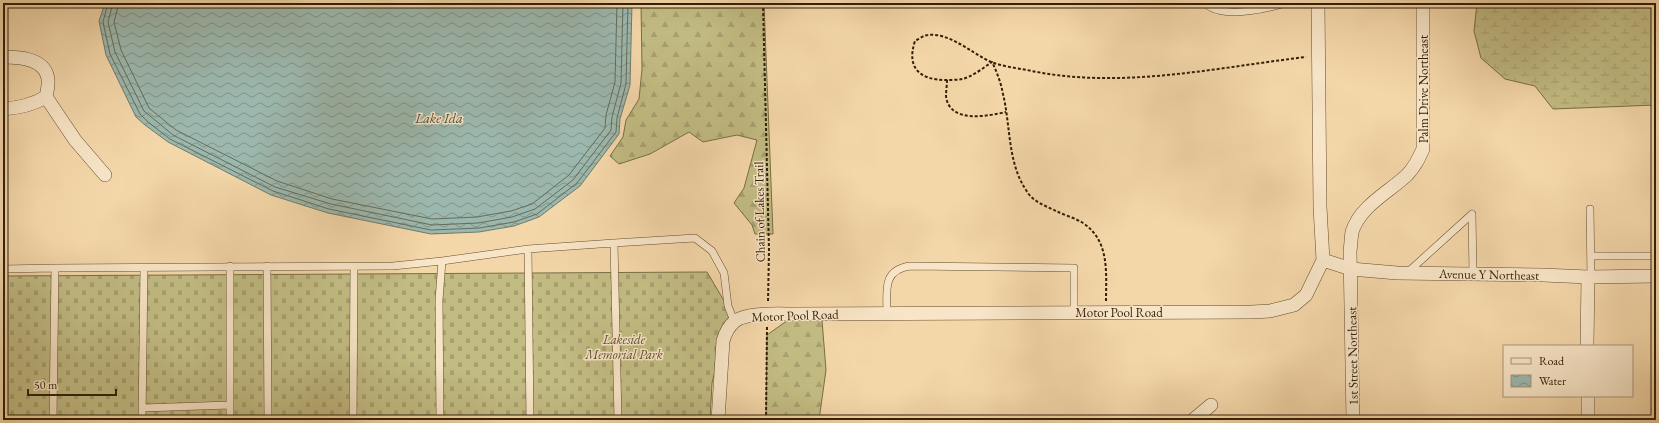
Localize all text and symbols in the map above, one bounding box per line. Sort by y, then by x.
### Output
street label: Palm Drive Northeast [1415,35,1432,143]
water label: Lake Ida [414,109,463,127]
street label: Chain of Lakes Trail [750,161,769,263]
street label: Avenue Y Northeast [1438,265,1539,284]
street label: Motor Pool Road [1075,304,1163,321]
street label: Motor Pool Road [751,305,839,326]
street label: 1st Street Northeast [1343,307,1362,405]
park label: Lakeside Memorial Park [584,331,663,363]
legend [1503,345,1633,397]
text: Road [1539,353,1565,369]
scale bar [28,371,116,397]
text: Water [1539,373,1566,389]
text: 50 m [34,377,58,393]

